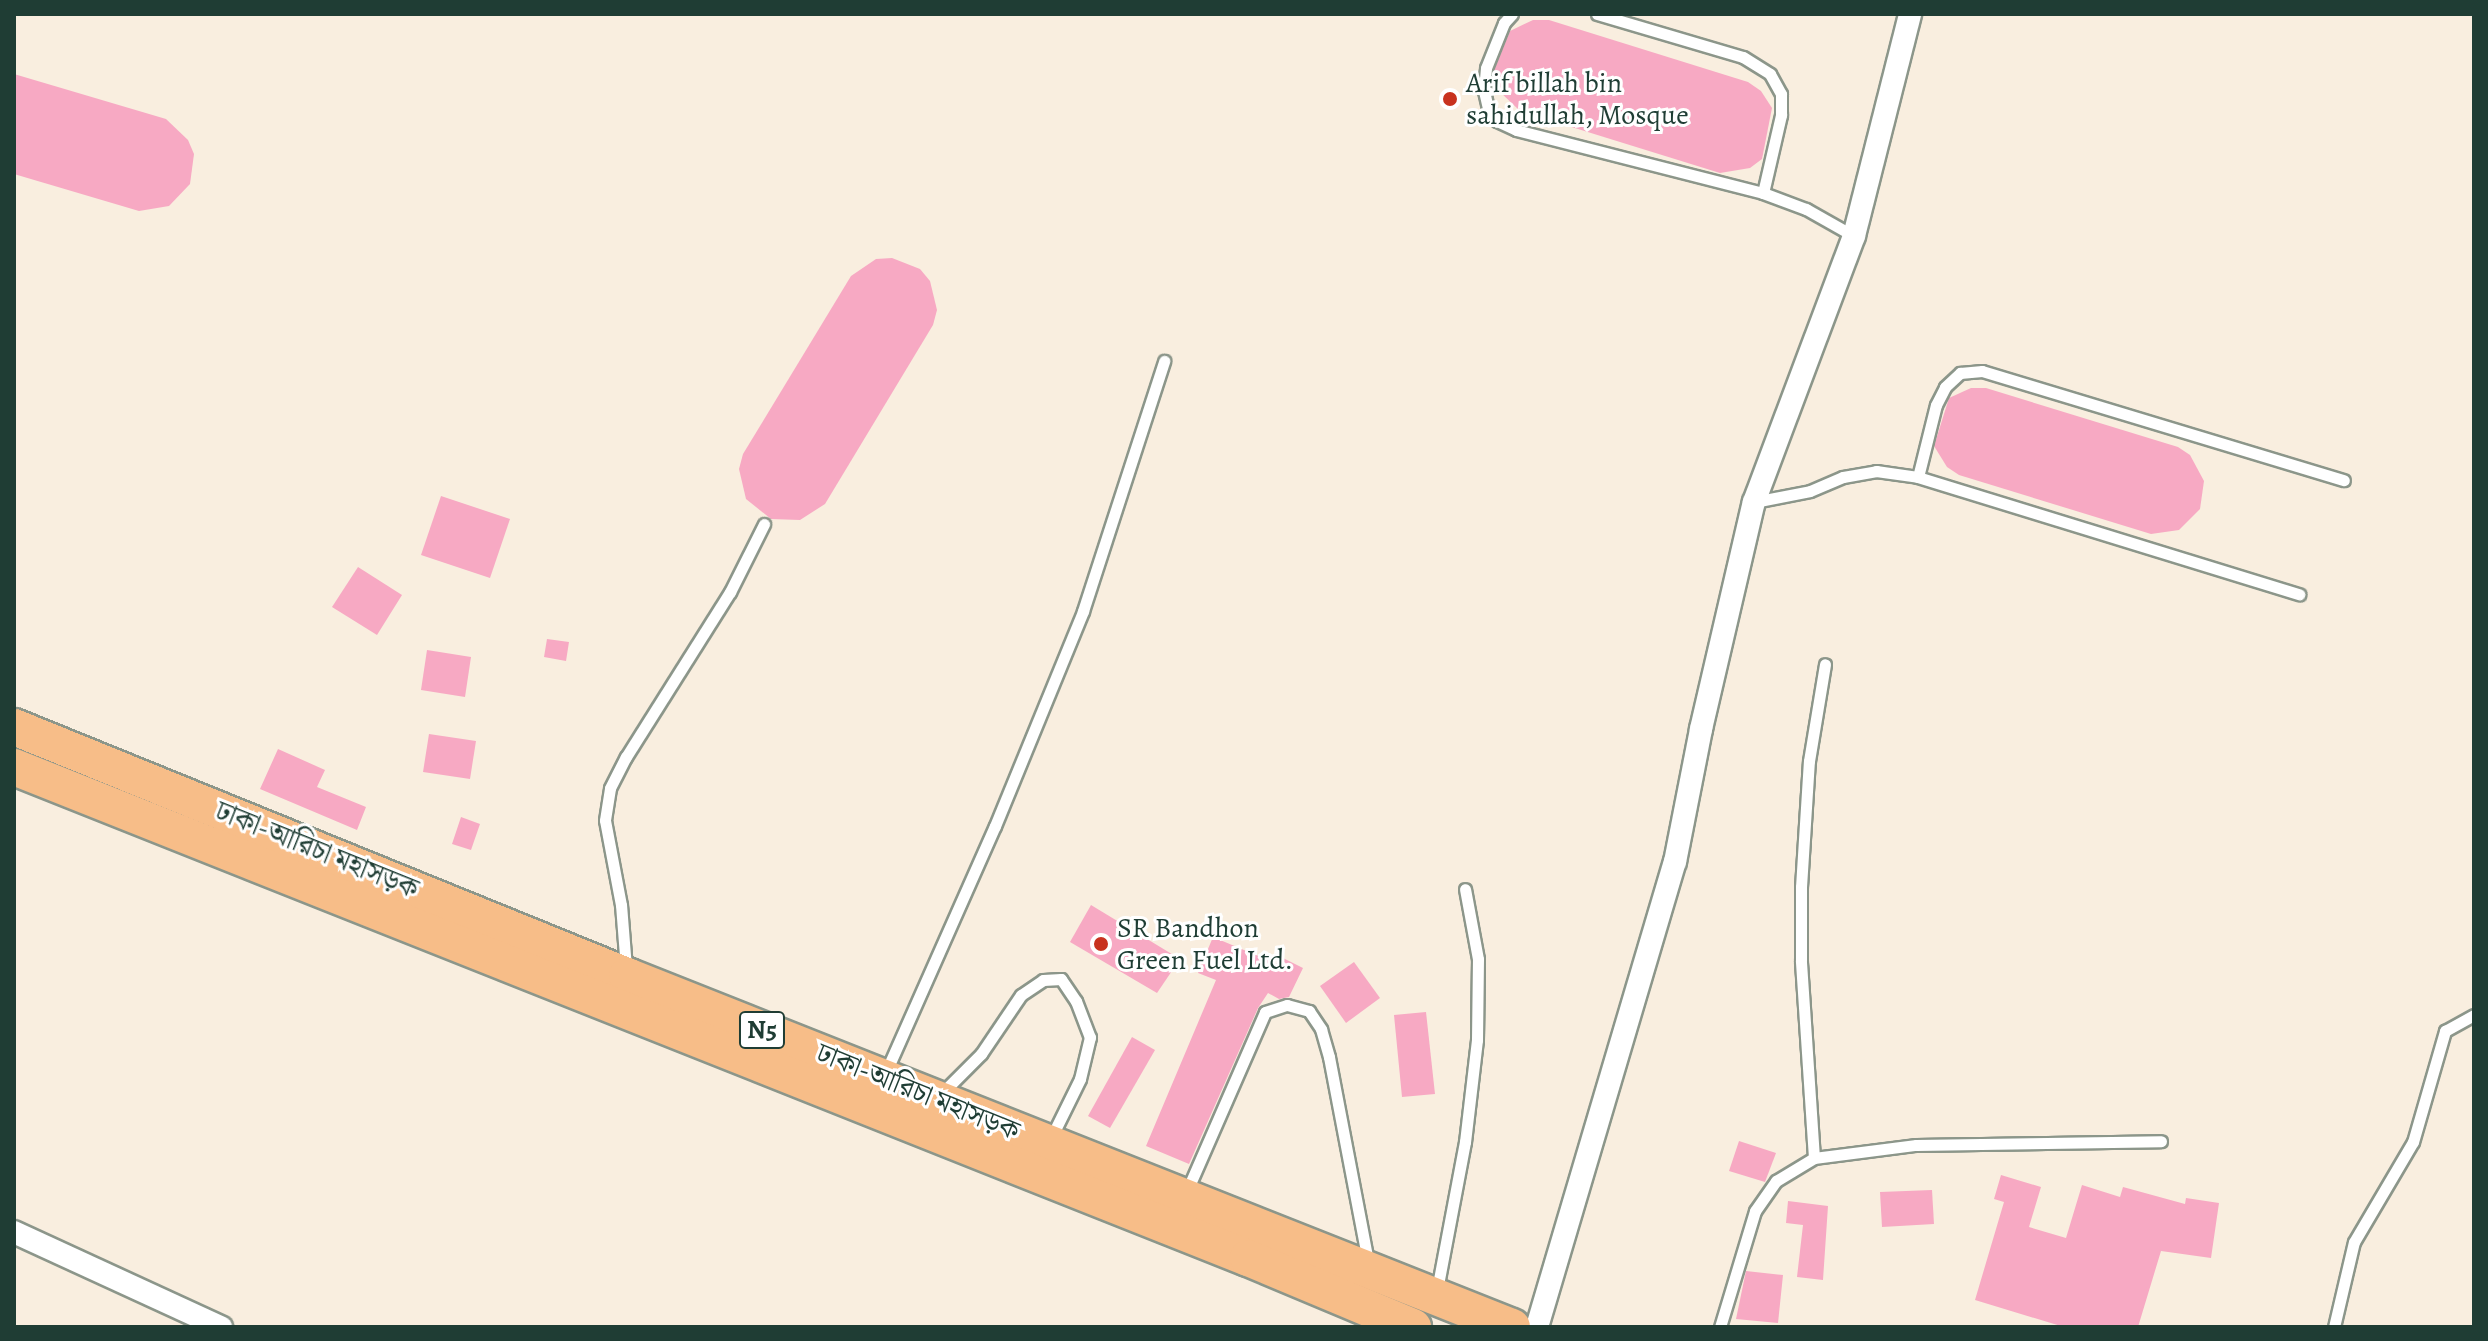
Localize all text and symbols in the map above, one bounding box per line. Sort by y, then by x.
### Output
place label: Arif billah bin sahidullah, Mosque [1466,66,1689,132]
marker: Arif billah bin sahidullah, Mosque [1441,90,1459,108]
street label: ঢাকা-আরিচা মহাসড়ক [211,794,423,906]
place label: SR Bandhon Green Fuel Ltd. [1117,911,1293,977]
marker: SR Bandhon Green Fuel Ltd. [1092,935,1110,953]
road number: N5 [738,1008,786,1052]
street label: ঢাকা-আরিচা মহাসড়ক [812,1036,1024,1148]

